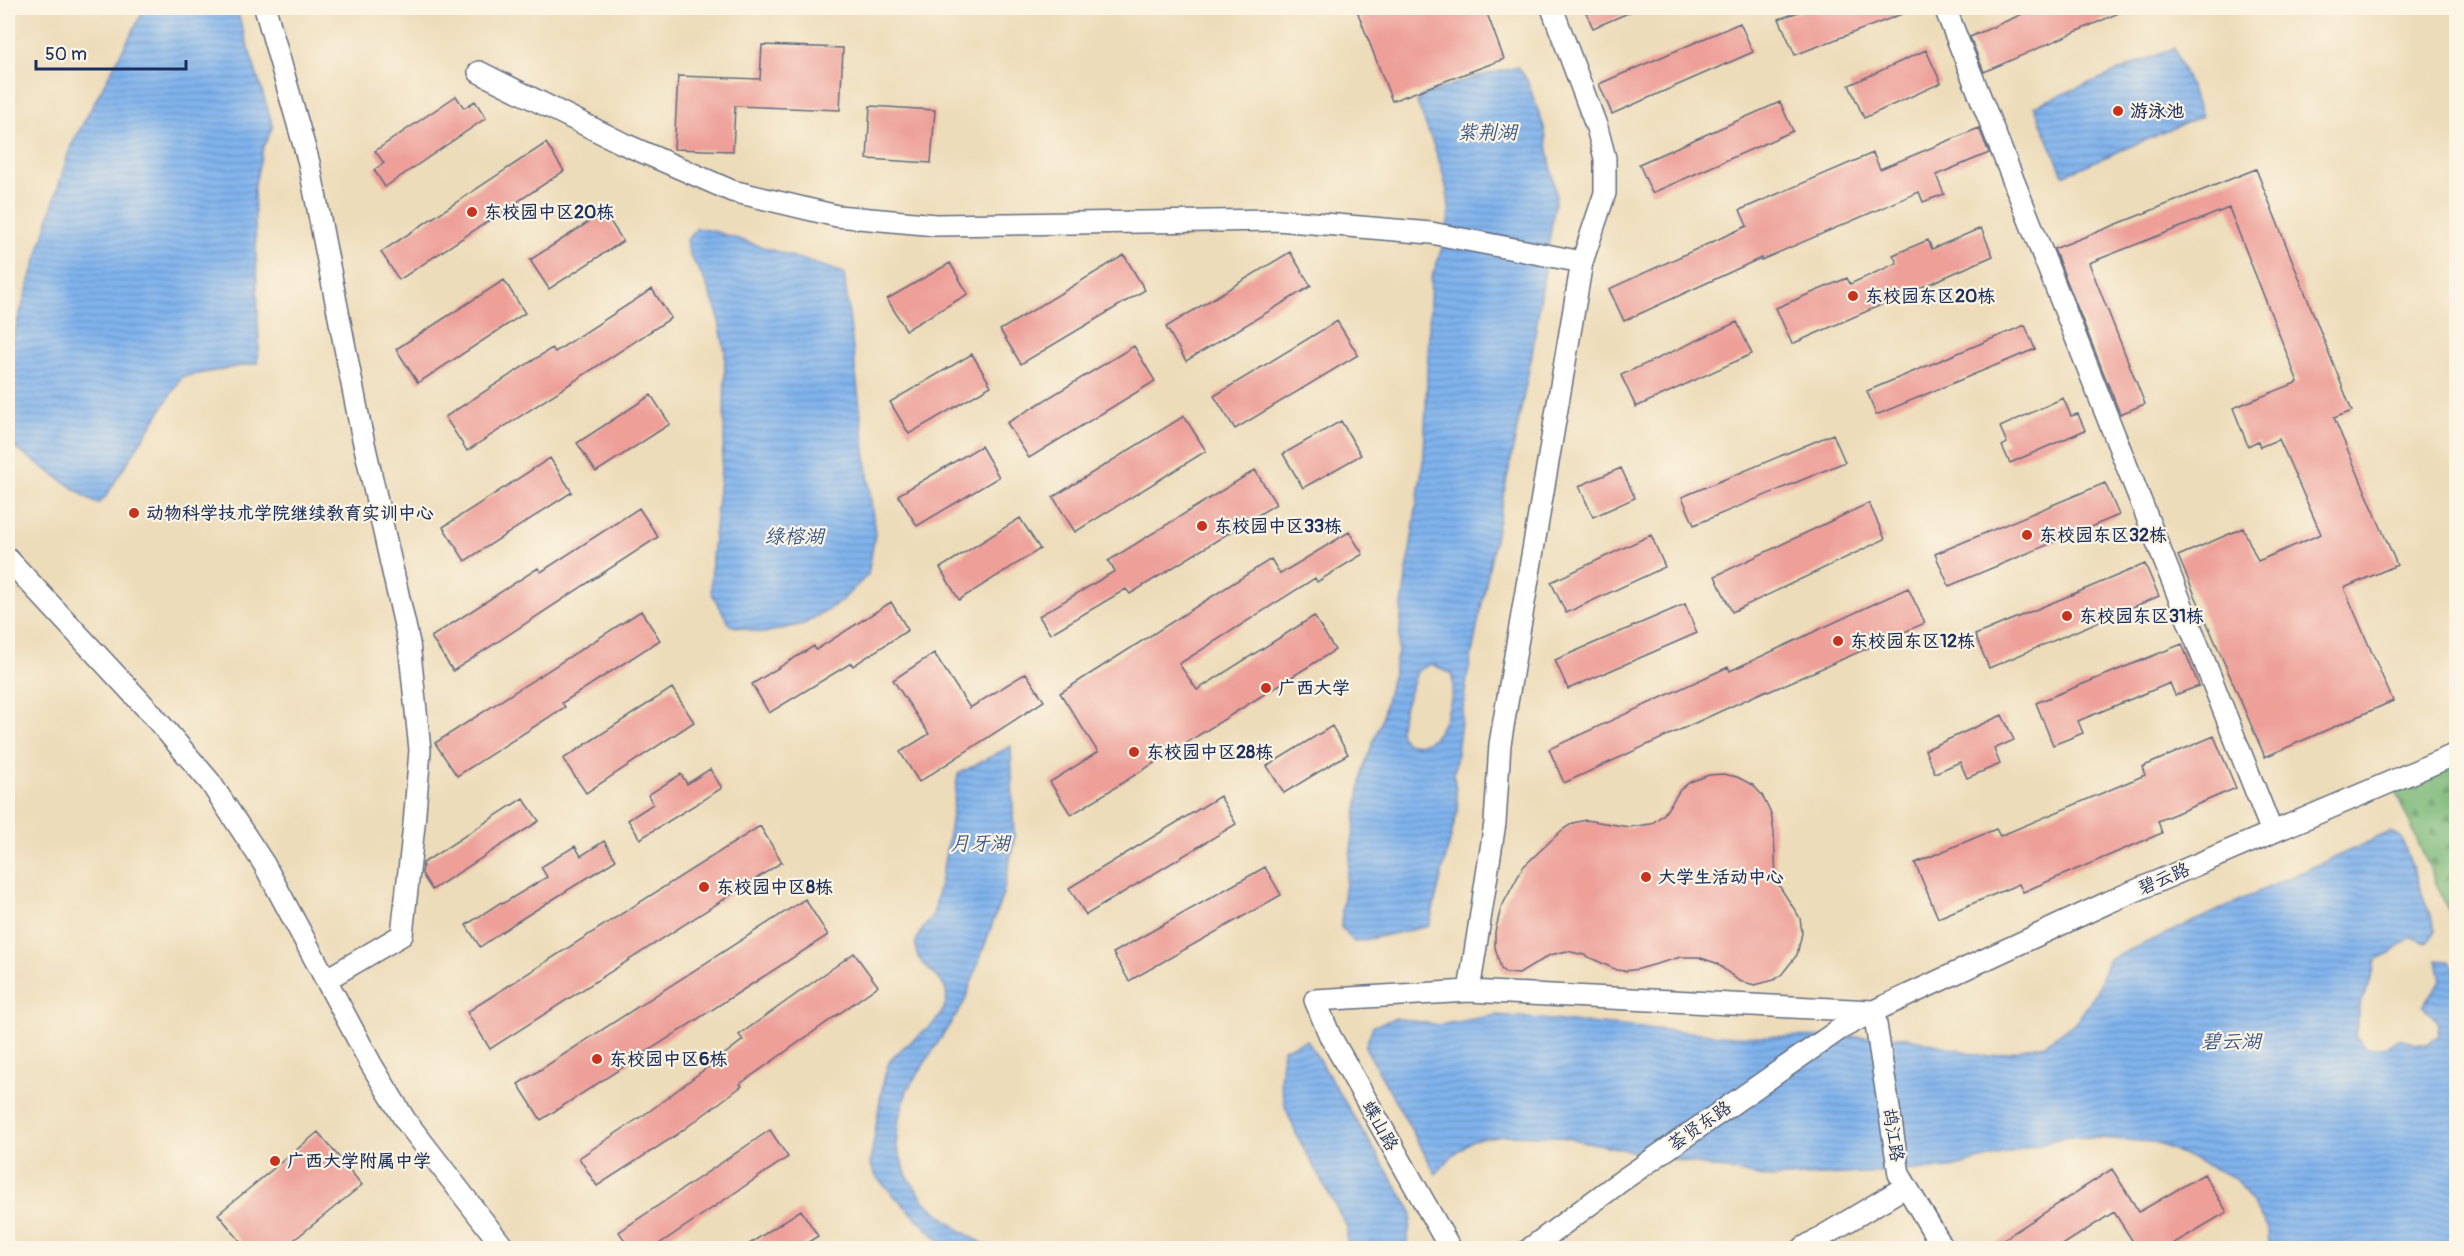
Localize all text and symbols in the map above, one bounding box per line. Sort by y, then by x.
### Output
scale bar [36,33,186,71]
text: 50 m [45,43,87,66]
place label: 游泳池 [2130,100,2184,123]
marker: 游泳池 [2111,104,2125,118]
water label: 紫荆湖 [1457,120,1519,145]
place label: 东校园中区20栋 [484,201,614,224]
marker: 东校园中区20栋 [465,205,479,219]
place label: 东校园东区20栋 [1865,285,1995,308]
marker: 东校园东区20栋 [1846,289,1860,303]
place label: 动物科学技术学院继续教育实训中心 [146,502,434,525]
marker: 动物科学技术学院继续教育实训中心 [127,506,141,520]
place label: 东校园中区33栋 [1214,515,1342,538]
marker: 东校园中区33栋 [1195,519,1209,533]
water label: 绿榕湖 [764,524,826,549]
place label: 东校园东区32栋 [2039,524,2167,547]
marker: 东校园东区32栋 [2020,528,2034,542]
place label: 东校园东区31栋 [2079,605,2204,628]
marker: 东校园东区31栋 [2060,609,2074,623]
place label: 东校园东区12栋 [1850,630,1975,653]
marker: 东校园东区12栋 [1831,634,1845,648]
place label: 广西大学 [1278,677,1350,700]
marker: 广西大学 [1259,681,1273,695]
place label: 东校园中区28栋 [1146,741,1273,764]
marker: 东校园中区28栋 [1127,745,1141,759]
water label: 月牙湖 [950,831,1012,856]
street label: 碧云路 [2135,858,2193,900]
place label: 大学生活动中心 [1658,866,1784,889]
marker: 大学生活动中心 [1639,870,1653,884]
place label: 东校园中区8栋 [716,876,833,899]
marker: 东校园中区8栋 [697,880,711,894]
water label: 碧云湖 [2201,1029,2263,1054]
place label: 东校园中区6栋 [609,1048,727,1071]
marker: 东校园中区6栋 [590,1052,604,1066]
street label: 荟贤东路 [1664,1096,1736,1156]
street label: 蝶山路 [1357,1097,1403,1155]
street label: 鸪江路 [1877,1107,1909,1163]
place label: 广西大学附属中学 [287,1150,431,1173]
marker: 广西大学附属中学 [268,1154,282,1168]

